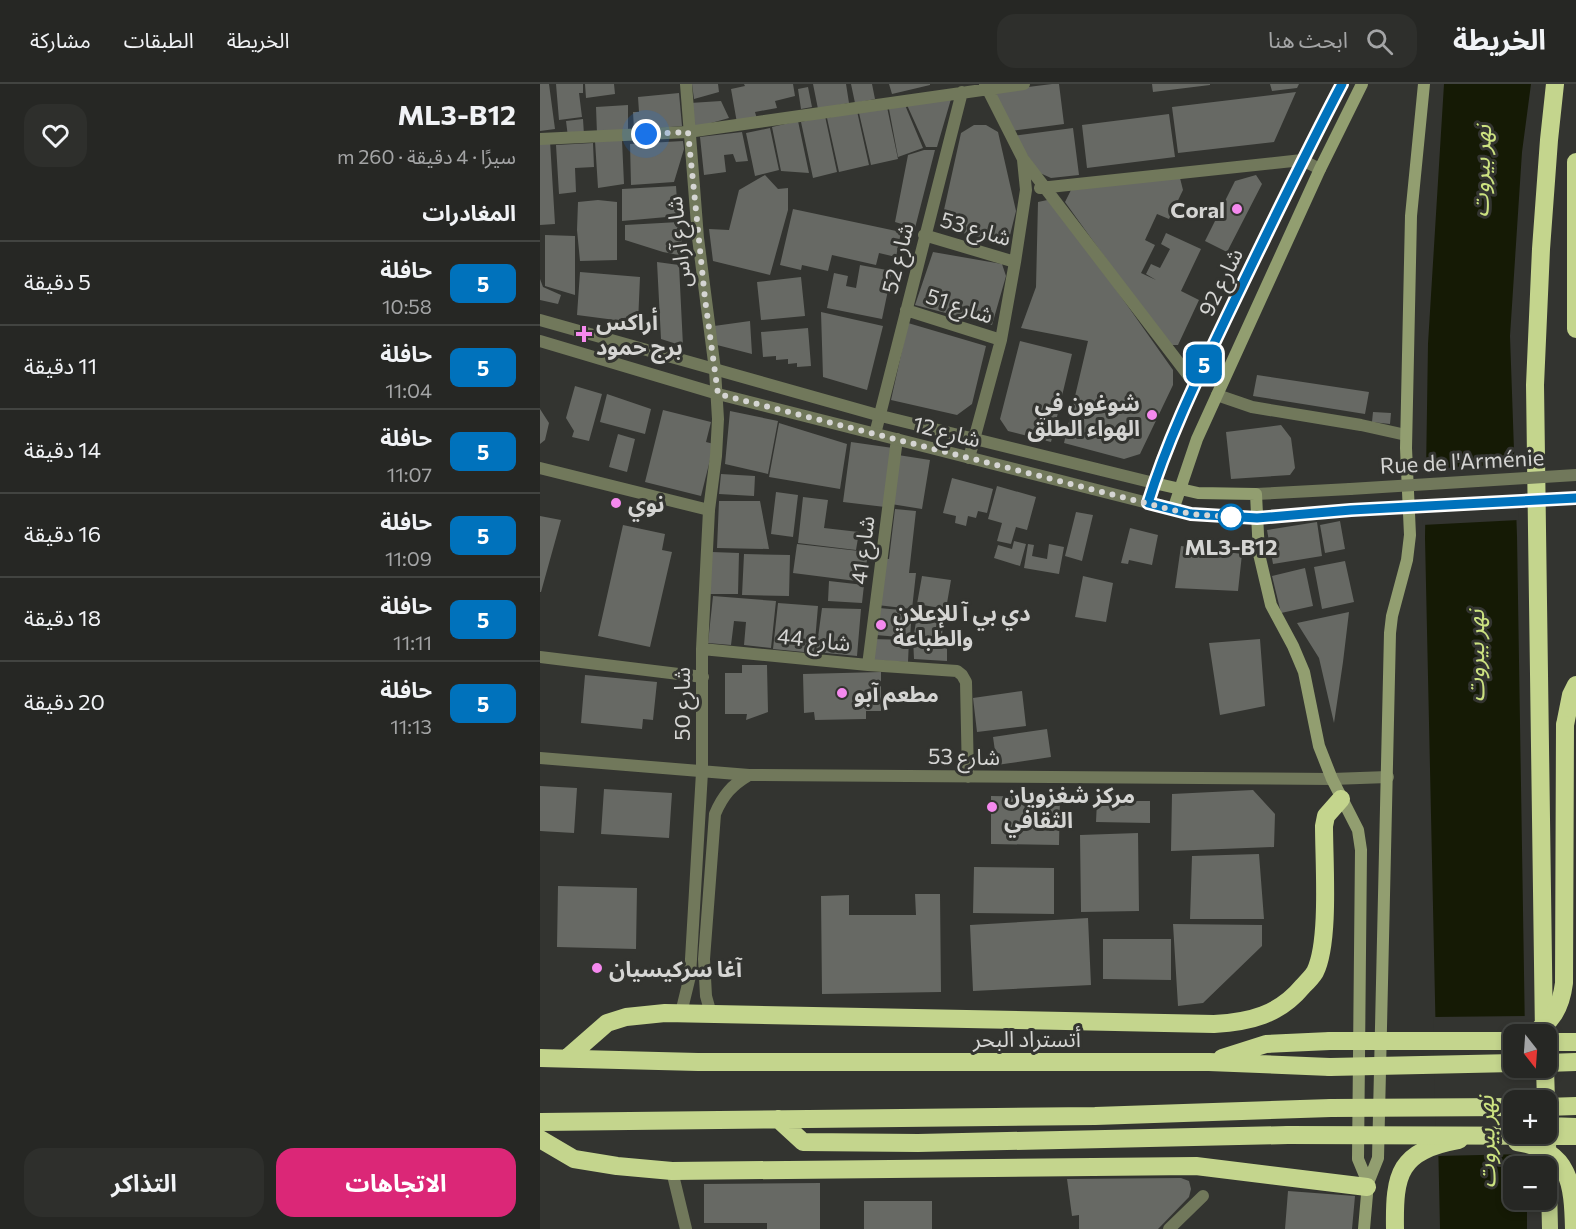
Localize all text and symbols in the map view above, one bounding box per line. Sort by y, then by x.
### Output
search box [997,14,1417,68]
text: الخريطة [1453,22,1546,56]
icon: search [1363,25,1396,58]
text: ابحث هنا [1268,26,1348,53]
text: مشاركة [30,27,91,52]
text: الطبقات [124,27,194,52]
text: الخريطة [227,27,290,52]
text: ML3-B12 [397,97,516,131]
button: heart [24,104,87,167]
your location [631,119,661,149]
water label: نهر بيروت [1464,123,1497,218]
text: سيرًا · 4 دقيقة · 260 m [337,144,516,168]
street label: شارع آراس [660,195,700,289]
place label: Coral [1170,196,1225,223]
text: المغادرات [422,199,516,226]
marker: Coral [1230,202,1244,216]
street label: شارع 53 [936,205,1014,255]
street label: شارع 52 [875,220,923,297]
street label: شارع 92 [1192,243,1252,322]
text: حافلة [380,256,432,283]
text: 5 دقيقة [24,268,91,295]
text: 5 [477,271,489,296]
street label: شارع 51 [922,281,997,332]
text: 10:58 [382,294,432,318]
place label: أراكس برج حمود [596,307,683,364]
marker: أراكس برج حمود [577,327,591,341]
text: حافلة [380,340,432,367]
line badge: 5 [1184,344,1224,384]
text: 11 دقيقة [24,352,97,379]
text: 5 [1198,352,1210,377]
text: 5 [477,355,489,380]
text: 11:04 [385,378,432,402]
place label: شوغون في الهواء الطلق [1027,389,1140,442]
marker: شوغون في الهواء الطلق [1145,408,1159,422]
street label: شارع 12 [909,410,984,456]
text: حافلة [380,424,432,451]
text: 14 دقيقة [24,436,101,463]
text: 5 [477,439,489,464]
street label: Rue de l'Arménie [1379,443,1545,479]
text: 11:07 [387,462,432,486]
place label: نوي [628,490,665,522]
marker: نوي [609,496,623,510]
marker: ML3-B12 [1218,504,1244,530]
text: حافلة [380,508,432,535]
street label: شارع 41 [844,514,884,586]
text: 16 دقيقة [24,520,101,547]
text: 5 [477,523,489,548]
place label: ML3-B12 [1184,533,1278,560]
text: 11:09 [385,546,432,570]
text: حافلة [380,592,432,619]
place label: دي بي آ للإعلان والطباعة [893,599,1031,651]
text: 18 دقيقة [24,604,101,631]
text: 5 [477,607,489,632]
water label: نهر بيروت [1460,608,1490,702]
marker: دي بي آ للإعلان والطباعة [874,618,888,632]
street label: شارع 44 [776,622,852,660]
text: 11:11 [393,630,432,654]
street label: شارع 50 [668,667,699,741]
text: حافلة [380,676,432,703]
place label: مطعم آبو [854,680,939,711]
marker: مطعم آبو [835,686,849,700]
text: 20 دقيقة [24,688,105,715]
text: 5 [477,691,489,716]
text: 11:13 [390,714,432,738]
street label: شارع 53 [928,742,1000,774]
place label: مركز شغزويان الثقافي [1004,781,1135,838]
marker: مركز شغزويان الثقافي [985,800,999,814]
place label: آغا سركيسيان [609,955,743,982]
marker: آغا سركيسيان [590,961,604,975]
north arrow [1503,1024,1557,1078]
map controls [1503,1024,1557,1210]
street label: أتستراد البحر [972,1025,1081,1052]
button: + [1503,1090,1557,1144]
water label: نهر بيروت [1470,1094,1501,1188]
button: التذاكر [24,1148,264,1217]
button: الاتجاهات [276,1148,516,1217]
button: − [1503,1156,1557,1210]

